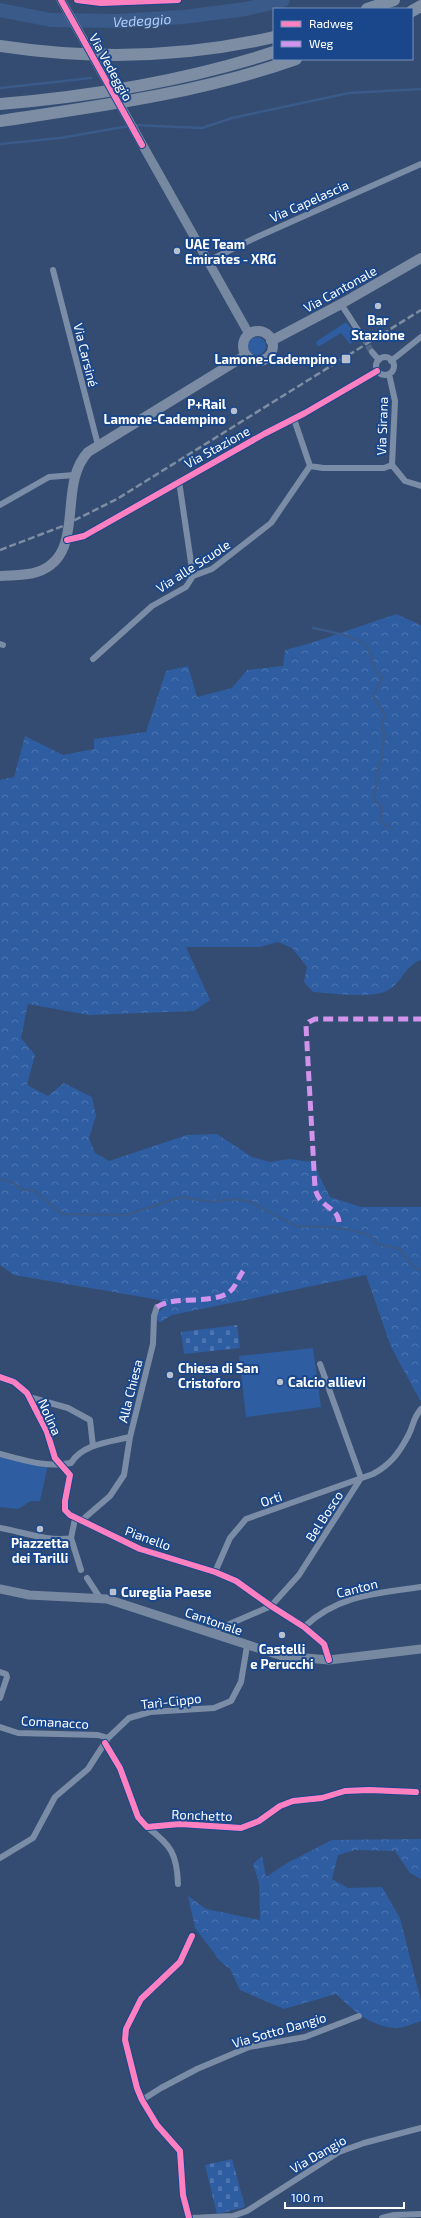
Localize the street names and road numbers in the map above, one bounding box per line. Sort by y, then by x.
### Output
street label: Via Vedeggio [86,30,136,104]
street label: Via Capelascia [267,176,351,226]
street label: Via Cantonale [301,262,379,316]
street label: Via Carsiné [70,321,102,389]
street label: Via Sirana [373,396,391,456]
street label: Via Stazione [182,422,252,472]
street label: Via alle Scuole [153,536,233,596]
street label: Alla Chiesa [114,1358,146,1424]
street label: Nolina [35,1396,65,1438]
street label: Orti [258,1488,284,1510]
street label: Bel Bosco [302,1488,346,1544]
street label: Pianello [123,1522,173,1554]
street label: Canton [335,1575,379,1601]
street label: Cantonale [183,1604,245,1638]
street label: Tarì-Cippo [140,1690,202,1712]
street label: Comanacco [21,1712,89,1732]
street label: Ronchetto [171,1806,233,1824]
street label: Via Sotto Dangio [230,2009,328,2051]
street label: Via Dangio [287,2131,349,2177]

